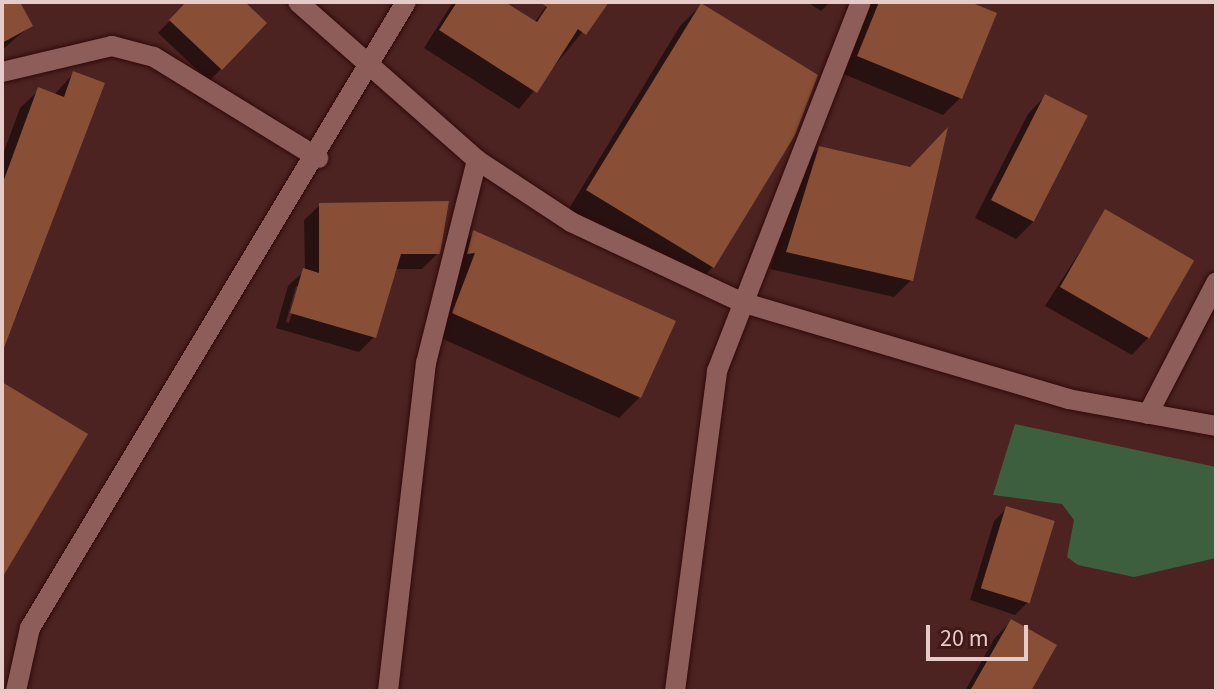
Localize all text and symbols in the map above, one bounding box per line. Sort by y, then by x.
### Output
scale bar [930,609,1032,659]
text: 20 m [940,621,989,656]

